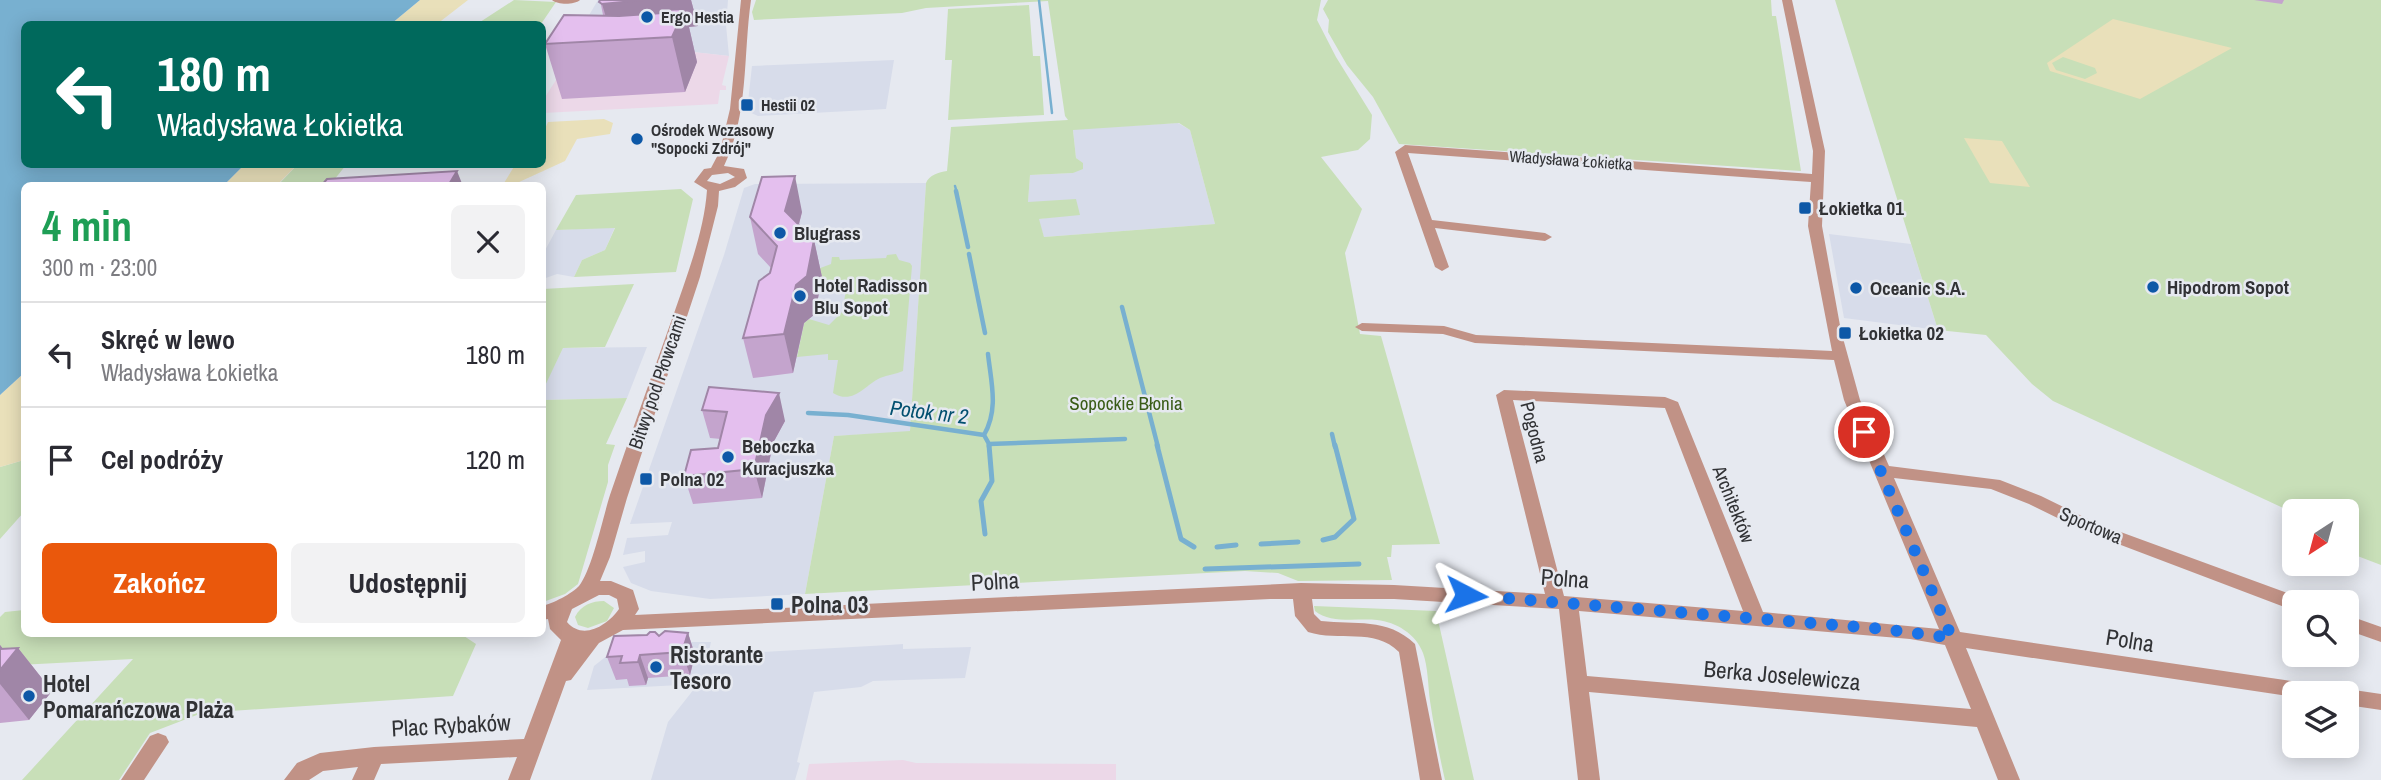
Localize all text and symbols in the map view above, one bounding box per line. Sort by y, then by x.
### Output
place label: Ergo Hestia [661,6,735,28]
marker: Ergo Hestia [639,9,655,25]
text: 180 m [157,40,271,106]
icon: left [42,49,133,140]
place label: Hestii 02 [761,94,815,116]
marker: Hestii 02 [739,97,755,113]
text: Władysława Łokietka [157,103,403,146]
place label: Ośrodek Wczasowy "Sopocki Zdrój" [651,119,775,159]
marker: Ośrodek Wczasowy "Sopocki Zdrój" [629,131,645,147]
street label: Władysława Łokietka [1509,145,1634,175]
place label: Łokietka 01 [1819,195,1904,221]
text: 4 min [42,198,132,254]
marker: Łokietka 01 [1797,200,1813,216]
button: close [451,205,525,279]
place label: Blugrass [794,220,861,246]
marker: Blugrass [772,225,788,241]
text: 300 m · 23:00 [42,252,157,283]
place label: Hotel Radisson Blu Sopot [814,272,927,320]
place label: Hipodrom Sopot [2167,274,2289,300]
place label: Oceanic S.A. [1870,275,1965,301]
marker: Hipodrom Sopot [2145,279,2161,295]
marker: Oceanic S.A. [1848,280,1864,296]
marker: Hotel Radisson Blu Sopot [792,288,808,304]
street label: Bitwy pod Płowcami [622,311,692,453]
place label: Łokietka 02 [1859,320,1944,346]
text: Skręć w lewo [101,322,235,357]
marker: Łokietka 02 [1837,325,1853,341]
icon: left [42,336,80,374]
text: 180 m [466,337,525,372]
text: Władysława Łokietka [101,357,278,388]
park label: Sopockie Błonia [1069,390,1183,416]
water label: Potok nr 2 [888,393,970,431]
street label: Pogodna [1514,399,1556,466]
pin [1834,402,1894,462]
icon: arrive [1845,413,1883,451]
place label: Beboczka Kuracjuszka [742,433,834,481]
icon: arrive [42,441,80,479]
text: Cel podróży [101,442,223,477]
text: 120 m [466,442,525,477]
marker: Beboczka Kuracjuszka [720,449,736,465]
street label: Architektów [1706,460,1762,547]
place label: Polna 02 [660,466,724,492]
marker: Polna 02 [638,471,654,487]
north arrow [2282,499,2359,576]
map controls [2282,499,2359,758]
street label: Sportowa [2056,500,2127,550]
button: Zakończ [42,543,277,623]
button: Udostępnij [291,543,525,623]
position arrow [1429,558,1503,632]
street label: Polna [1540,561,1591,595]
street label: Polna [970,564,1020,598]
place label: Polna 03 [791,589,869,620]
button: search [2282,590,2359,667]
marker: Polna 03 [769,596,785,612]
street label: Polna [2104,621,2157,659]
place label: Ristorante Tesoro [670,639,763,696]
street label: Berka Joselewicza [1702,653,1862,697]
marker: Ristorante Tesoro [648,659,664,675]
place label: Hotel Pomarańczowa Plaża [43,668,234,725]
button: layers [2282,681,2359,758]
marker: Hotel Pomarańczowa Plaża [21,688,37,704]
street label: Plac Rybaków [391,706,512,744]

